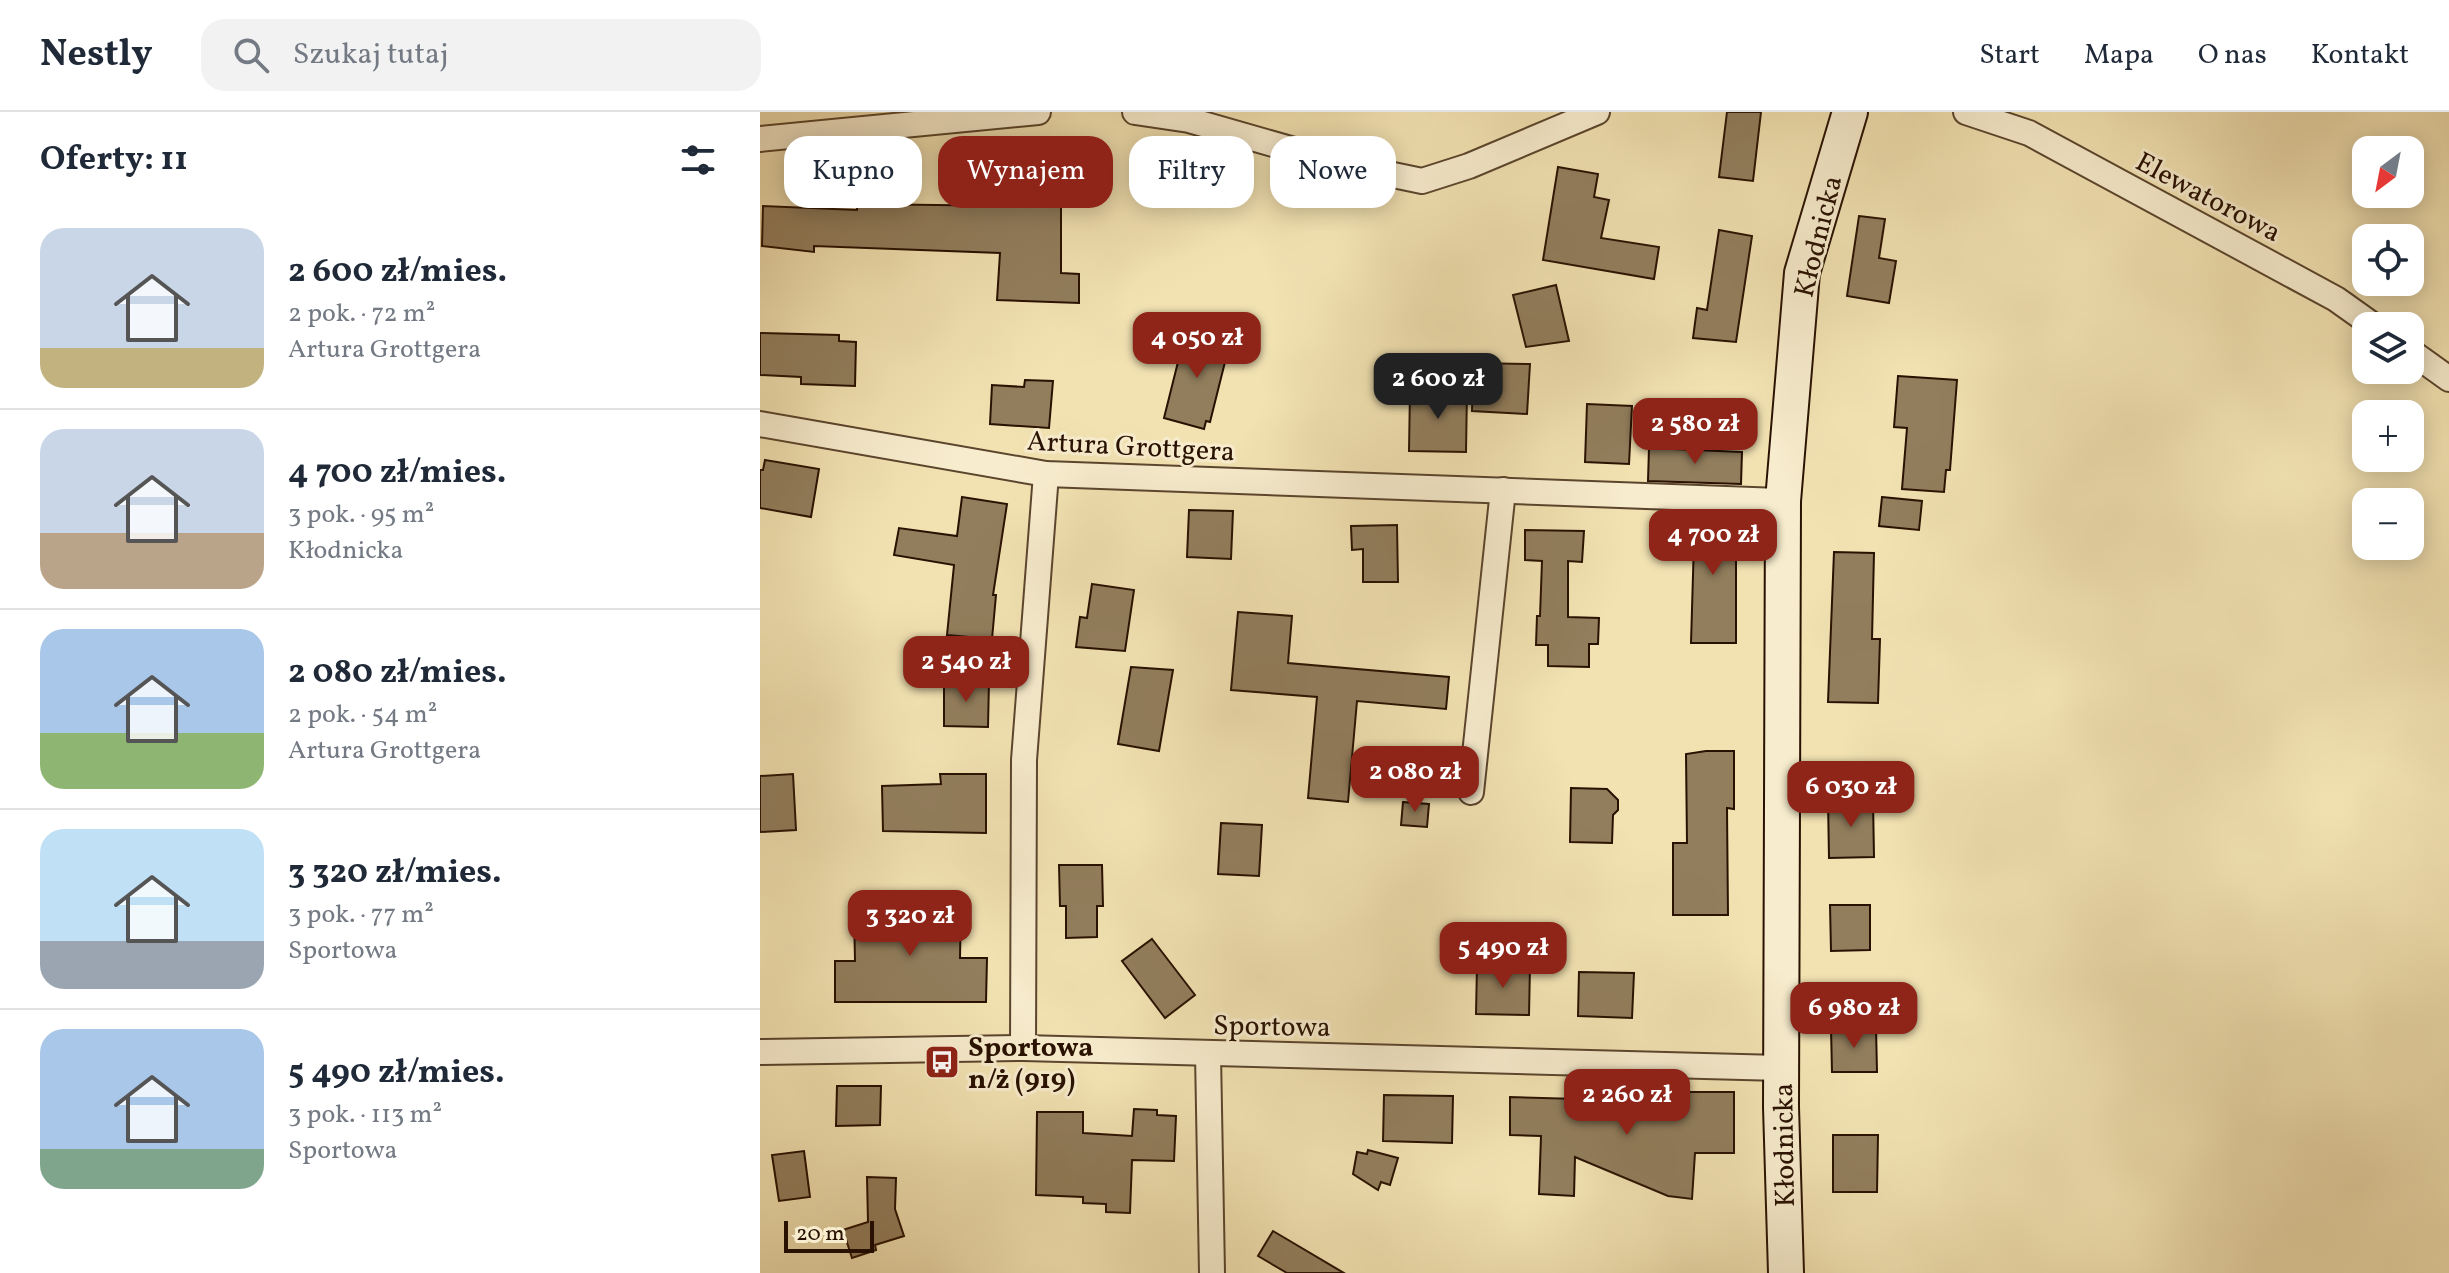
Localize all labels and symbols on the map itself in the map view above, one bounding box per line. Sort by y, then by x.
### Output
north arrow [2352,136,2424,208]
street label: Elewatorowa [2128,143,2288,253]
street label: Kłodnicka [1785,172,1853,302]
pin: 4 050 zł [1114,312,1280,380]
pin: 2 600 zł [1355,353,1521,421]
pin: 2 580 zł [1612,398,1778,466]
street label: Artura Grottgera [1026,423,1236,472]
pin: 4 700 zł [1630,509,1796,577]
pin: 2 540 zł [883,636,1049,704]
pin: 2 080 zł [1332,746,1498,814]
pin: 6 030 zł [1768,761,1934,829]
pin: 3 320 zł [827,890,993,958]
pin: 5 490 zł [1420,922,1586,990]
pin: 6 980 zł [1771,982,1937,1050]
street label: Sportowa [1213,1007,1331,1048]
place label: Sportowa n/ż (919) [968,1029,1093,1100]
bus stop icon: Sportowa n/ż (919) [923,1043,961,1081]
pin: 2 260 zł [1544,1069,1710,1137]
street label: Kłodnicka [1765,1083,1806,1207]
scale bar [784,1217,874,1253]

